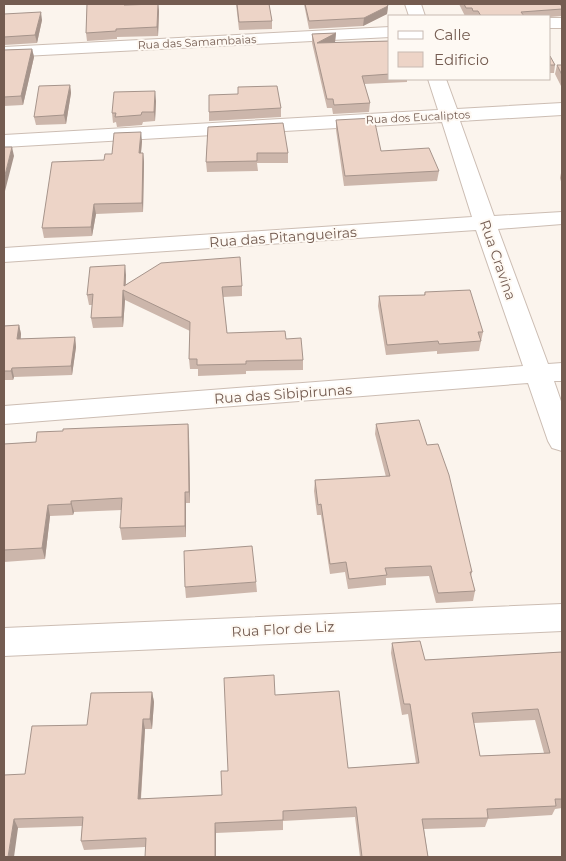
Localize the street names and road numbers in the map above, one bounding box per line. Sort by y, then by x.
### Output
street label: Rua das Samambaias [137,32,257,52]
street label: Rua dos Eucaliptos [365,107,471,127]
street label: Rua Cravina [476,218,520,302]
street label: Rua das Pitangueiras [209,223,358,251]
street label: Rua das Sibipirunas [213,380,353,408]
street label: Rua Flor de Liz [231,617,335,641]

